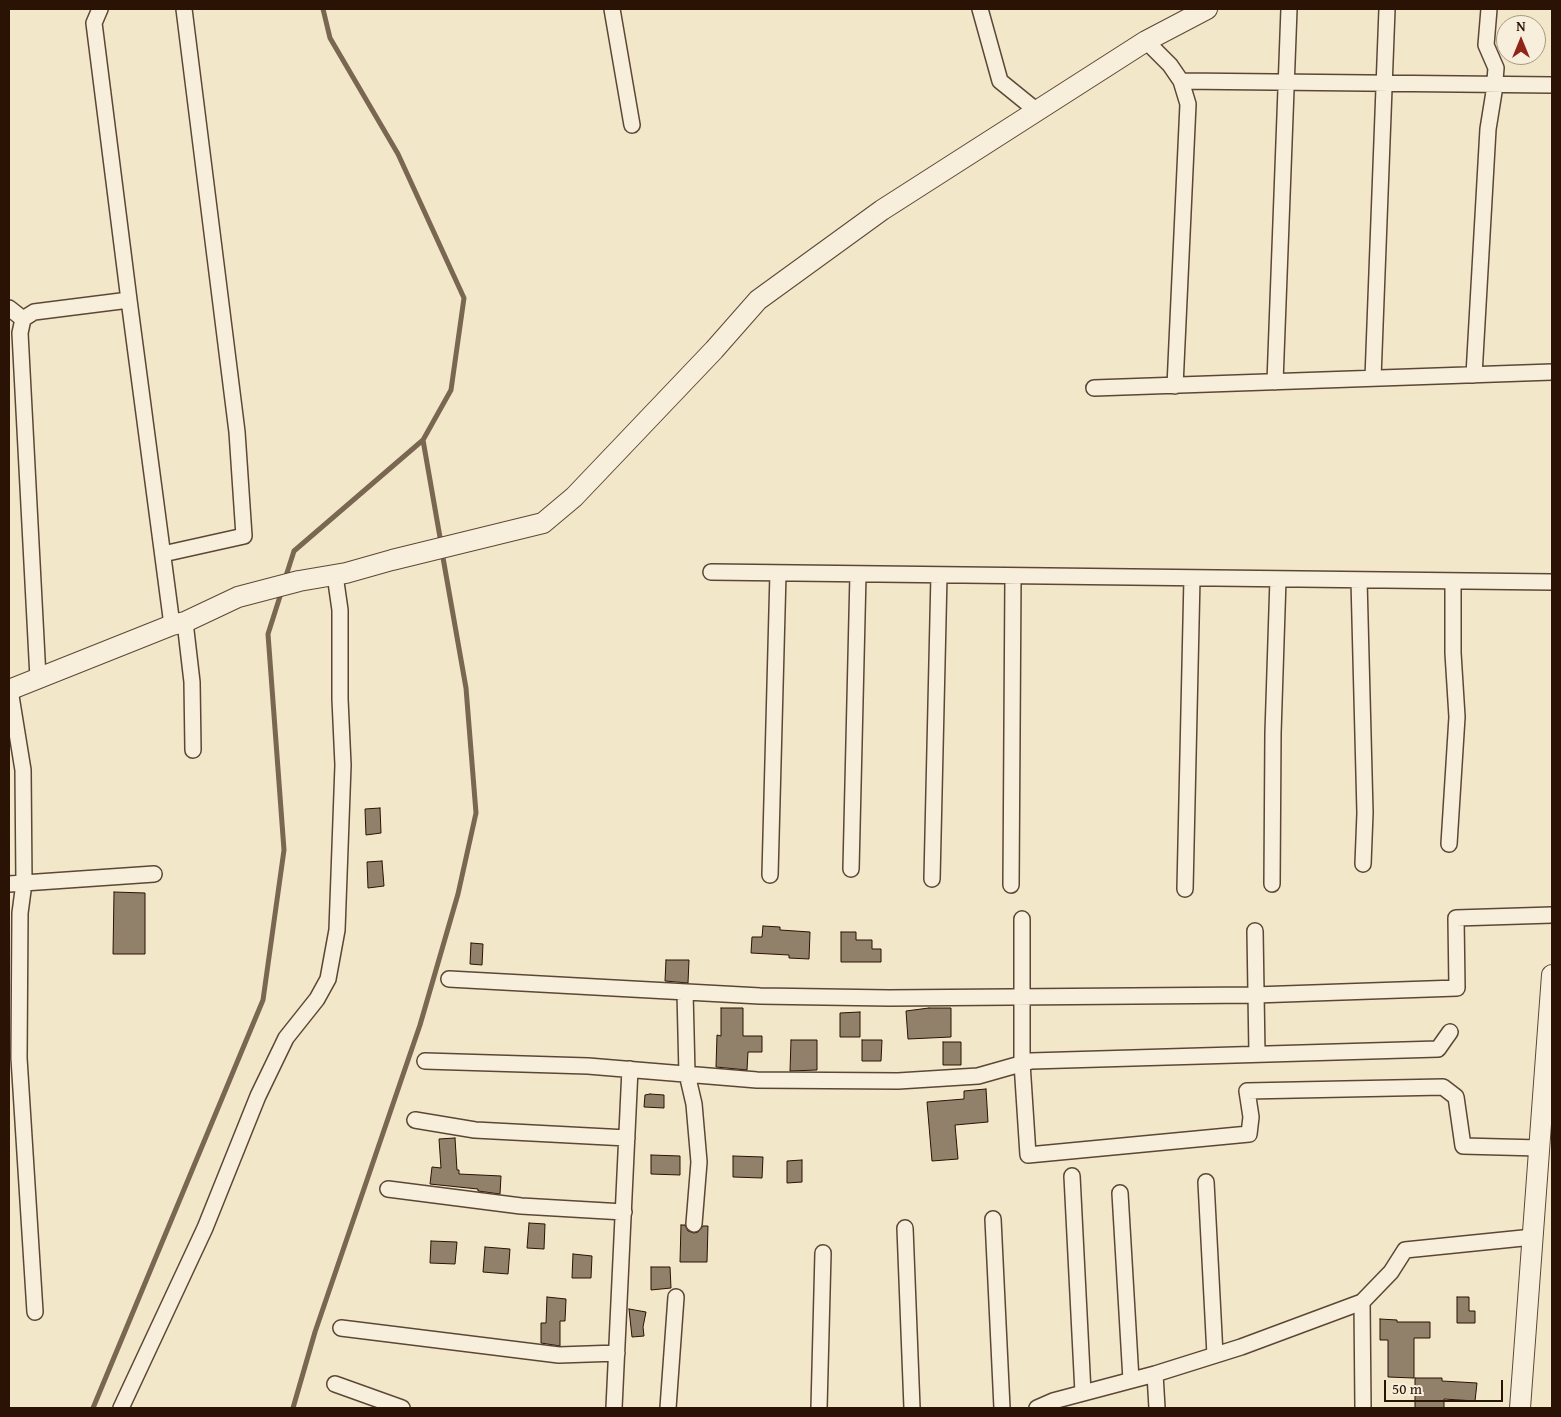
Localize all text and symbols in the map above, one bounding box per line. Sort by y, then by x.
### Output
north arrow [1496,15,1546,65]
text: N [1516,16,1526,36]
scale bar [1386,1370,1505,1402]
text: 50 m [1392,1378,1422,1399]

